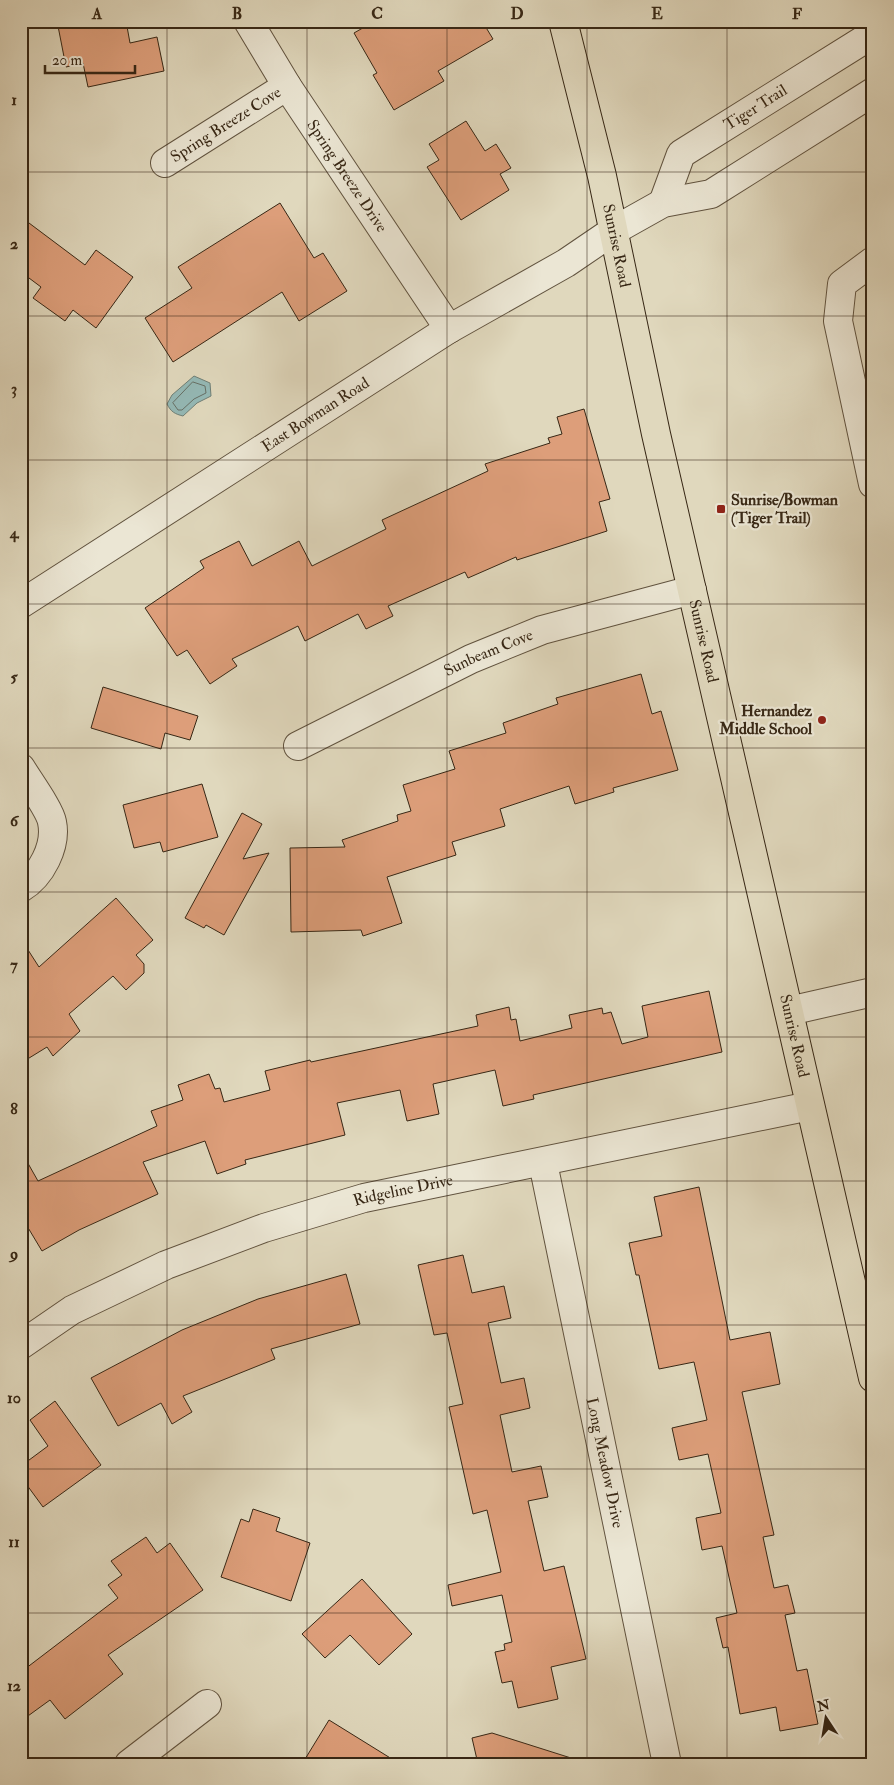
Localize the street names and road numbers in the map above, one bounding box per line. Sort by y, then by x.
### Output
street label: Tiger Trail [720,80,791,135]
street label: Spring Breeze Cove [167,82,285,167]
street label: Spring Breeze Drive [302,116,392,236]
street label: Sunrise Road [598,202,635,289]
street label: East Bowman Road [258,373,373,457]
street label: Sunrise Road [684,598,723,685]
street label: Sunbeam Cove [440,625,536,681]
street label: Sunrise Road [775,992,814,1079]
street label: Ridgeline Drive [351,1170,455,1211]
street label: Long Meadow Drive [582,1396,628,1530]

